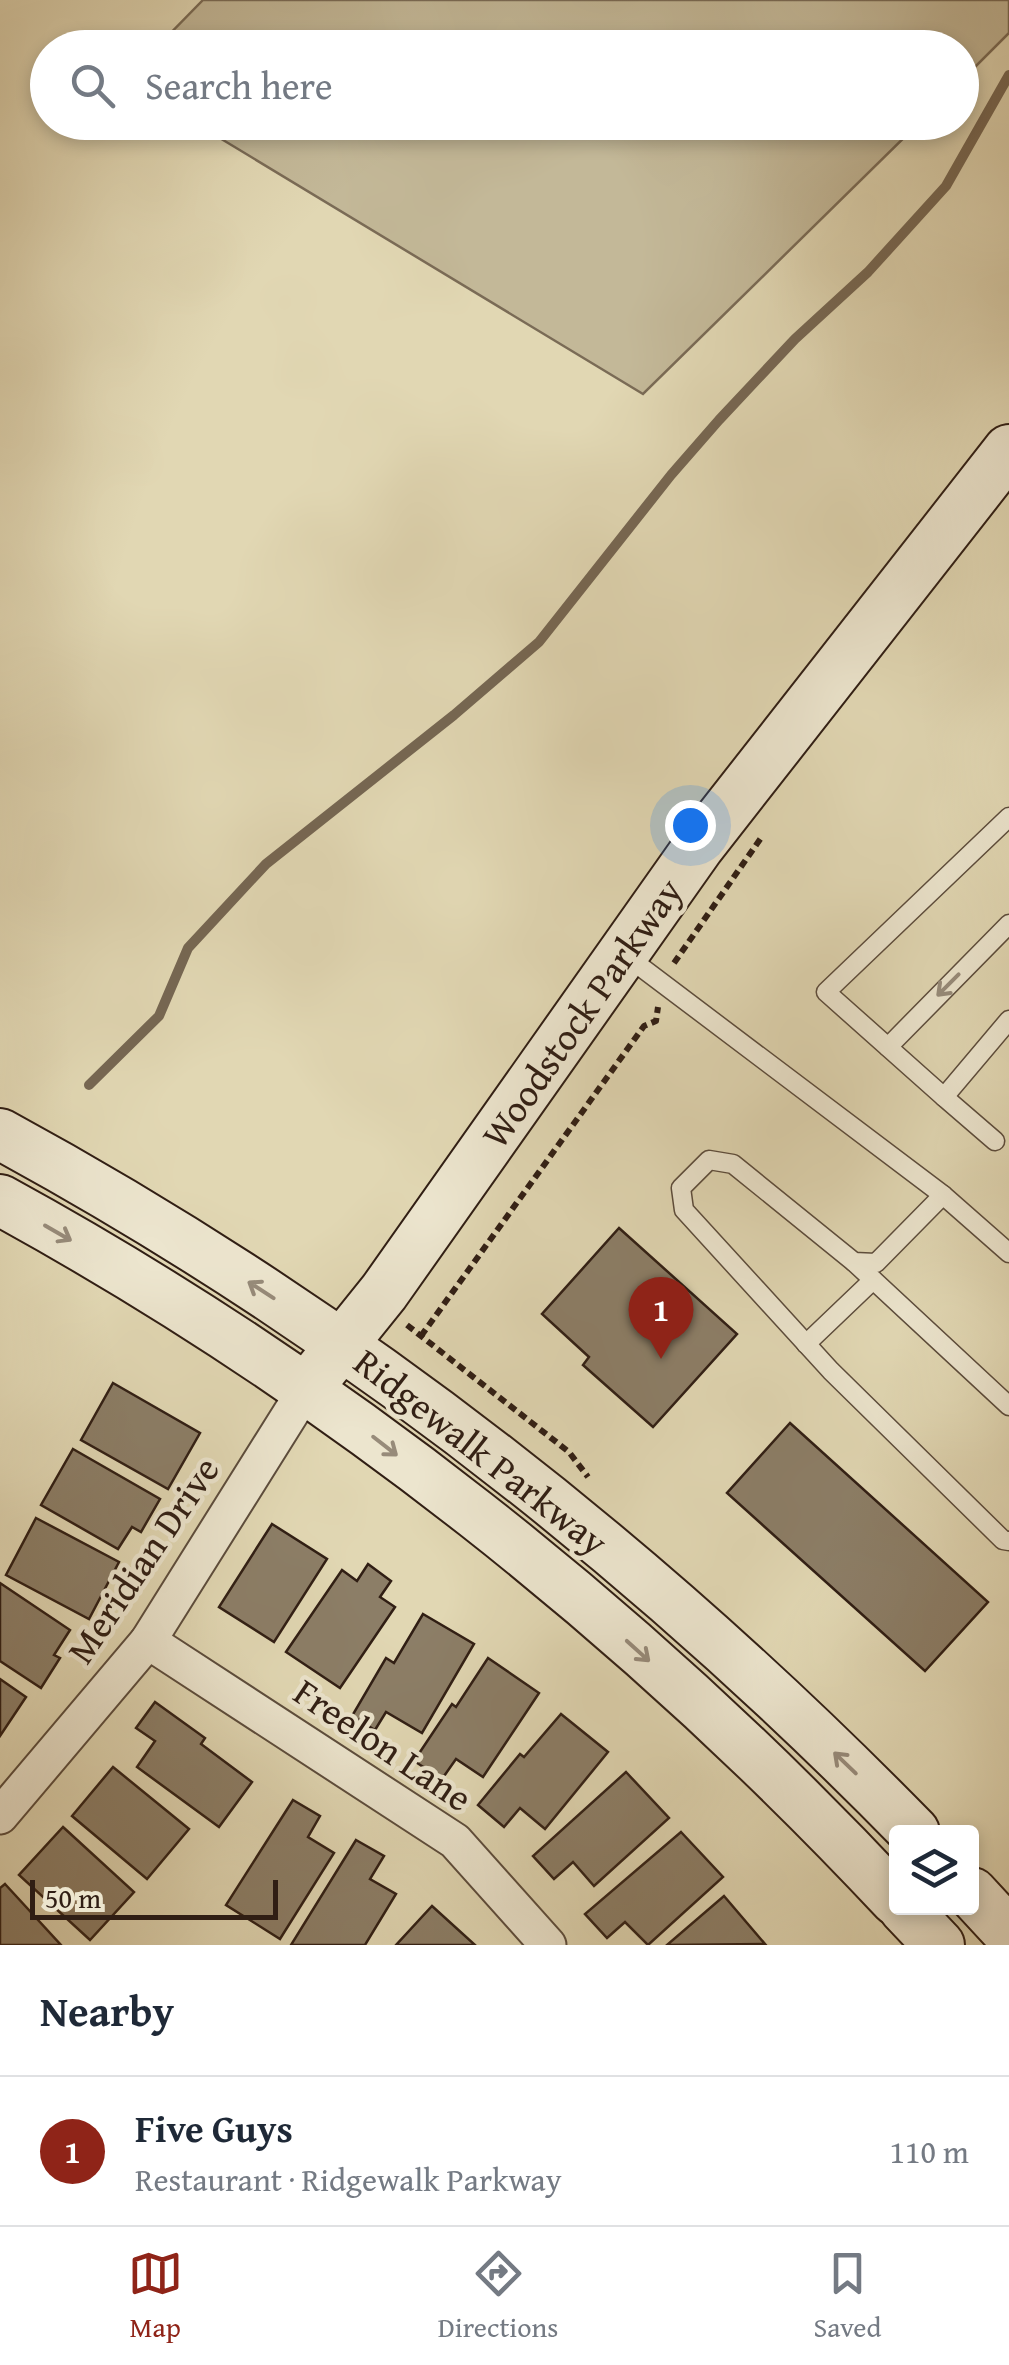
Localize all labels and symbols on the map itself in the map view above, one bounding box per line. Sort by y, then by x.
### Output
your location [665,800,716,851]
street label: Woodstock Parkway [467,866,695,1159]
one-way arrow [937,973,961,997]
one-way arrow [42,1224,72,1244]
pin: 1 [628,1276,694,1359]
one-way arrow [247,1280,275,1301]
street label: Ridgewalk Parkway [343,1334,621,1568]
one-way arrow [371,1435,398,1456]
street label: Meridian Drive [52,1445,232,1674]
one-way arrow [624,1638,650,1662]
street label: Freelon Lane [283,1664,484,1825]
one-way arrow [834,1752,858,1776]
scale bar [30,1875,278,1920]

